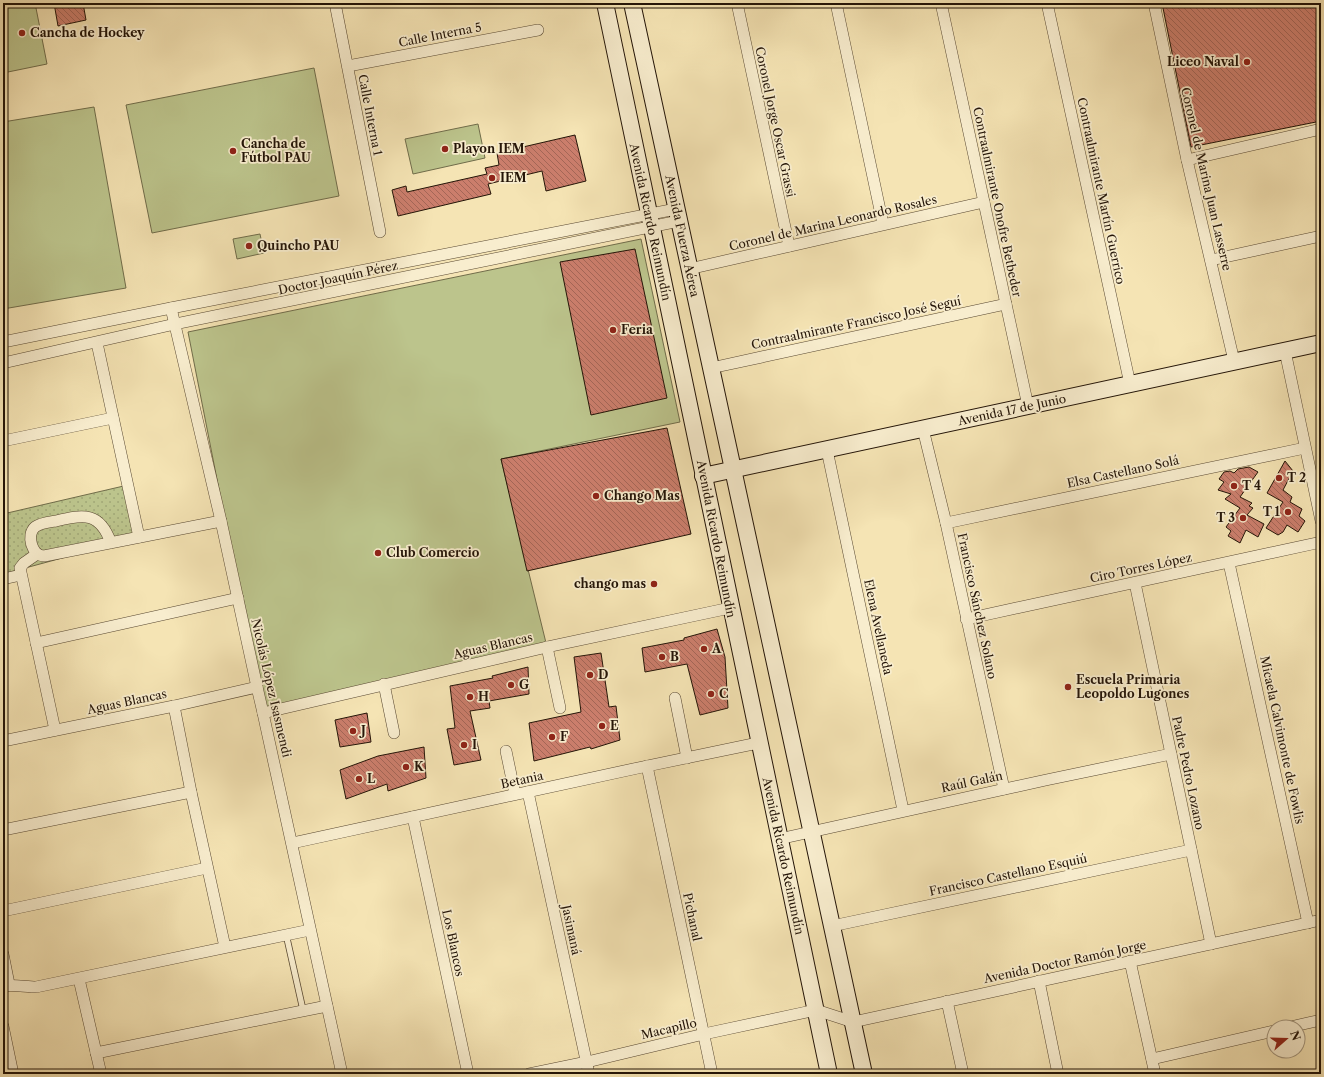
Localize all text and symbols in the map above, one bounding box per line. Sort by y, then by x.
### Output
street label: Calle Interna 5 [397,19,483,50]
place label: Cancha de Hockey [30,25,145,40]
marker: Cancha de Hockey [17,28,27,38]
street label: Coronel Jorge Oscar Grassi [752,45,799,199]
place label: Liceo Naval [1167,54,1239,69]
marker: Liceo Naval [1242,57,1252,67]
street label: Calle Interna 1 [355,73,386,157]
street label: Coronel de Marina Juan Lasserre [1178,86,1235,272]
street label: Contraalmirante Martín Guerrico [1074,96,1129,286]
street label: Contraalmirante Onofre Betbeder [970,106,1025,298]
place label: Cancha de Fútbol PAU [241,136,311,165]
place label: Playon IEM [453,141,525,156]
street label: Avenida Ricardo Reimundín [626,141,675,302]
marker: Playon IEM [440,144,450,154]
marker: Cancha de Fútbol PAU [228,146,238,156]
place label: IEM [500,170,527,185]
marker: IEM [487,173,497,183]
street label: Avenida Fuerza Aérea [662,173,703,299]
street label: Coronel de Marina Leonardo Rosales [728,191,938,254]
place label: Quincho PAU [257,238,340,253]
marker: Quincho PAU [244,241,254,251]
street label: Doctor Joaquín Pérez [277,258,399,298]
street label: Contraalmirante Francisco José Seguí [750,293,962,352]
place label: Feria [621,322,654,337]
marker: Feria [608,325,618,335]
street label: Avenida 17 de Junio [955,391,1067,429]
street label: Elsa Castellano Solá [1066,452,1181,491]
street label: Avenida Ricardo Reimundín [694,458,739,620]
place label: T 2 [1287,470,1306,485]
marker: T 2 [1274,473,1284,483]
place label: T 4 [1242,478,1261,493]
marker: T 4 [1229,481,1239,491]
place label: Chango Mas [604,488,680,503]
marker: Chango Mas [591,491,601,501]
place label: T 1 [1263,504,1281,519]
marker: T 1 [1283,507,1293,517]
place label: T 3 [1216,510,1235,525]
marker: T 3 [1238,513,1248,523]
street label: Francisco Sánchez Solano [955,532,1000,680]
place label: Club Comercio [386,545,480,560]
marker: Club Comercio [373,548,383,558]
street label: Ciro Torres López [1089,549,1193,586]
place label: chango mas [574,576,646,591]
street label: Elena Avellaneda [861,578,896,677]
marker: chango mas [649,579,659,589]
street label: Nicolás López Isasmendi [248,617,295,759]
street label: Aguas Blancas [451,629,534,662]
place label: A [711,641,722,656]
marker: A [699,644,709,654]
place label: B [670,649,679,664]
marker: B [657,652,667,662]
street label: Micaela Calvimonte de Fowlis [1257,655,1308,825]
place label: D [598,667,608,682]
marker: D [585,670,595,680]
place label: Escuela Primaria Leopoldo Lugones [1076,672,1190,701]
place label: G [519,677,529,692]
marker: G [506,680,516,690]
marker: Escuela Primaria Leopoldo Lugones [1063,682,1073,692]
street label: Aguas Blancas [85,686,168,717]
place label: C [719,686,729,701]
place label: H [478,689,489,704]
marker: C [706,689,716,699]
marker: H [465,692,475,702]
street label: Padre Pedro Lozano [1169,715,1208,831]
place label: E [610,718,619,733]
marker: E [597,721,607,731]
place label: J [359,723,366,738]
marker: J [348,726,358,736]
place label: F [560,729,568,744]
marker: F [547,732,557,742]
place label: I [472,737,477,752]
marker: I [459,740,469,750]
place label: K [414,759,424,774]
marker: K [401,762,411,772]
street label: Betania [499,768,545,791]
street label: Raúl Galán [940,768,1004,795]
place label: L [367,771,376,786]
marker: L [354,774,364,784]
street label: Avenida Ricardo Reimundín [759,775,808,936]
street label: Francisco Castellano Esquiú [928,850,1089,899]
street label: Pichanal [680,891,705,943]
street label: Jasimaná [558,902,584,957]
street label: Los Blancos [439,908,468,978]
street label: Avenida Doctor Ramón Jorge [981,937,1148,986]
street label: Macapillo [640,1015,698,1042]
north arrow [1266,1019,1306,1059]
text: N [1287,1029,1304,1043]

